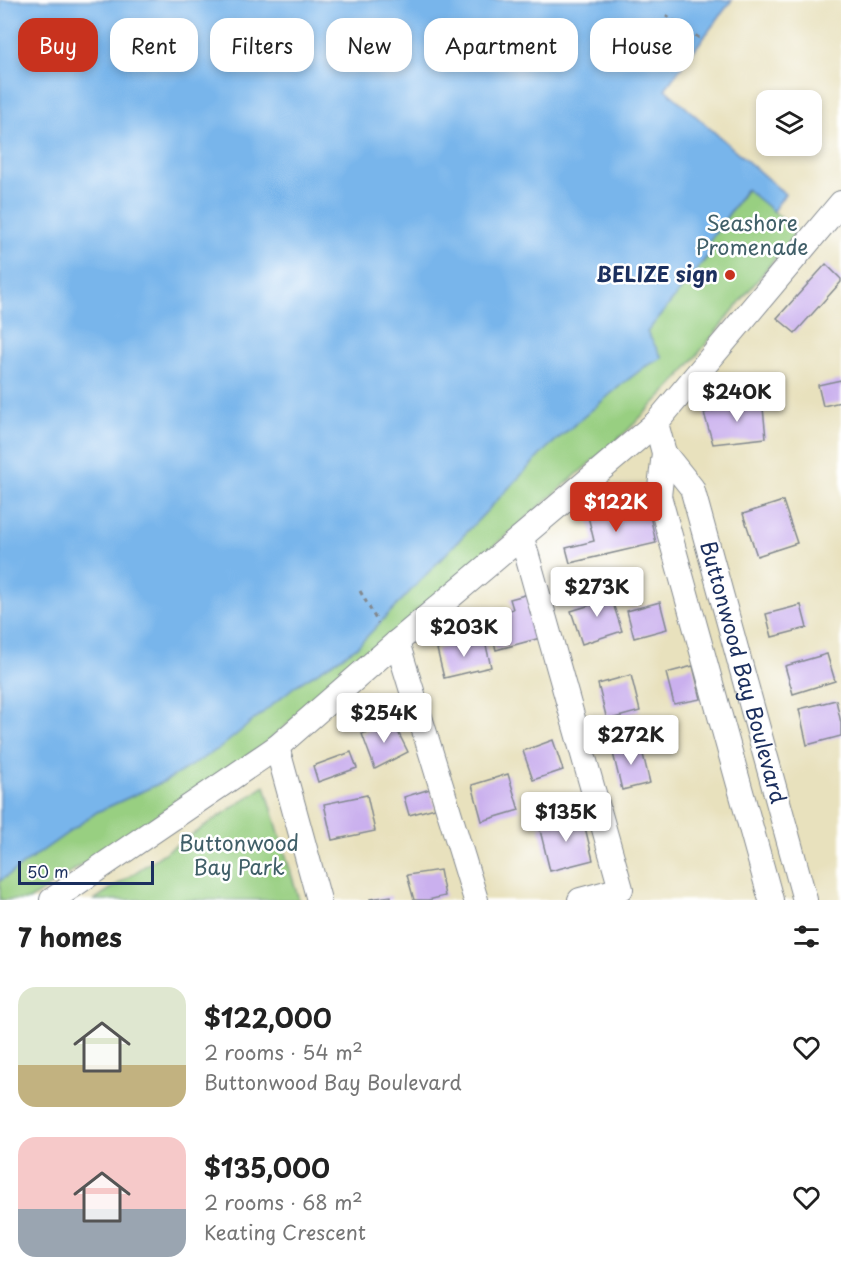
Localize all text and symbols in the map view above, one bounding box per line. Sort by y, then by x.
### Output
chip: Buy [18,18,98,72]
chip: Rent [110,18,198,72]
chip: Filters [210,18,314,72]
chip: New [326,18,412,72]
chip: Apartment [424,18,578,72]
chip: House [590,18,694,72]
map controls [756,90,822,156]
button: layers [756,90,822,156]
park label: Seashore Promenade [695,206,809,262]
place label: BELIZE sign [596,257,718,289]
marker: BELIZE sign [723,268,737,282]
pin: $240K [695,372,779,423]
text: $240K [702,376,772,406]
pin: $122K [574,482,658,533]
text: $122K [584,486,648,516]
street label: Buttonwood Bay Boulevard [693,537,796,807]
pin: $273K [555,567,639,618]
text: $273K [565,571,629,601]
pin: $203K [422,607,506,658]
text: $203K [430,611,498,641]
pin: $254K [342,693,426,744]
text: $254K [351,697,417,727]
pin: $272K [589,715,673,766]
text: $272K [598,719,664,749]
pin: $135K [524,792,608,843]
text: $135K [535,796,597,826]
park label: Buttonwood Bay Park [179,826,299,882]
scale bar [18,858,154,886]
text: 50 m [27,859,68,883]
text: 7 homes [18,917,122,956]
icon: filters [790,920,823,953]
text: $122,000 [204,998,332,1037]
icon: home [66,1011,138,1083]
icon: heart [790,1031,823,1064]
text: 2 rooms · 54 m² [204,1037,363,1067]
text: Buttonwood Bay Boulevard [204,1067,462,1097]
text: $135,000 [204,1148,330,1187]
icon: home [66,1161,138,1233]
icon: heart [790,1181,823,1214]
text: 2 rooms · 68 m² [204,1187,363,1217]
text: Keating Crescent [204,1217,366,1247]

